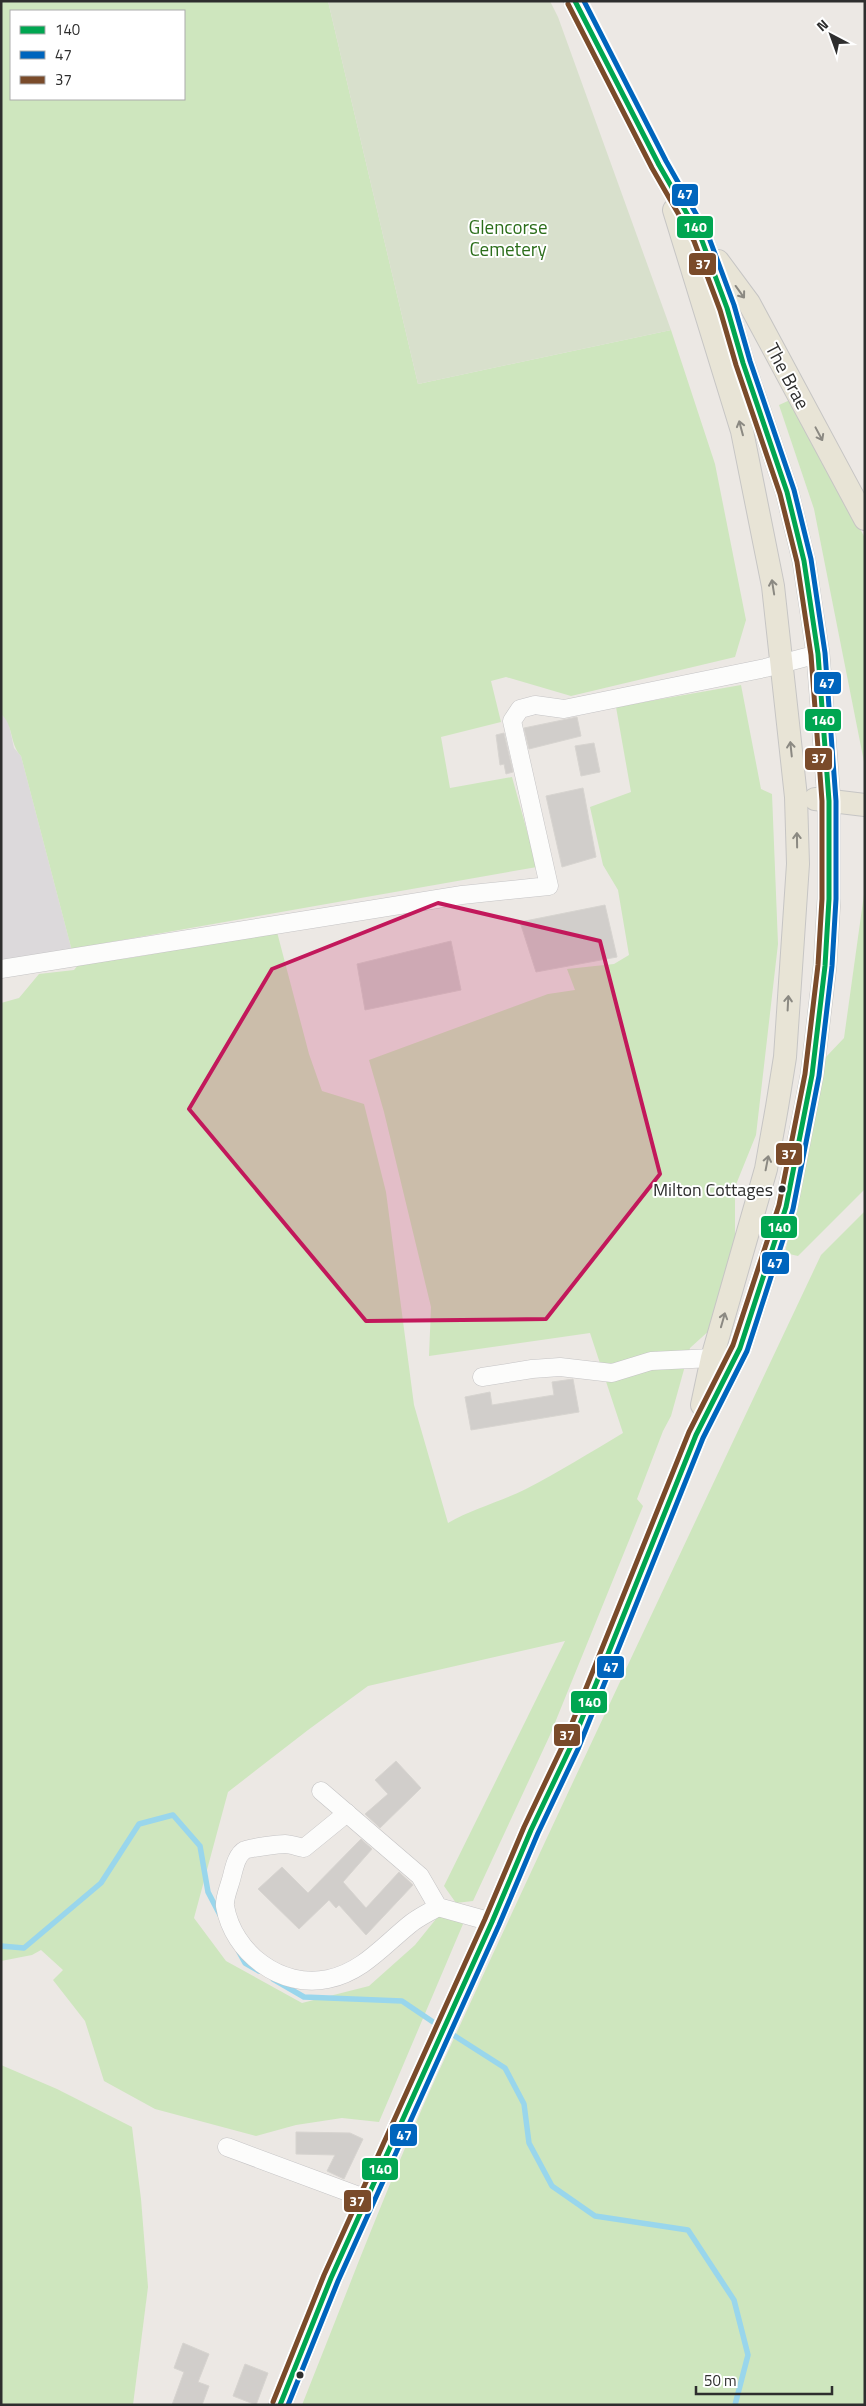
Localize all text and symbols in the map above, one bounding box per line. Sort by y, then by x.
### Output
legend [10,10,185,100]
north arrow [806,10,856,60]
text: N [812,14,833,36]
text: 140 [55,18,80,41]
text: 47 [55,43,72,66]
text: 37 [55,68,72,91]
line badge: 47 [671,183,699,207]
text: 47 [677,183,693,204]
park label: Glencorse Cemetery [468,212,548,263]
line badge: 140 [676,215,714,239]
text: 140 [683,216,707,237]
line badge: 37 [688,252,717,276]
text: 37 [695,253,711,274]
one-way arrow [735,285,746,298]
street label: The Brae [759,337,818,414]
one-way arrow [736,420,745,436]
one-way arrow [815,426,824,441]
one-way arrow [768,579,778,595]
line badge: 47 [813,671,842,695]
text: 47 [819,672,835,693]
line badge: 140 [804,708,842,732]
text: 140 [811,709,835,730]
one-way arrow [786,741,796,757]
line badge: 37 [804,747,833,771]
text: 37 [811,747,827,768]
one-way arrow [792,833,802,849]
one-way arrow [783,995,793,1011]
line badge: 37 [775,1142,803,1166]
text: 37 [781,1143,797,1164]
one-way arrow [763,1156,772,1172]
place label: Milton Cottages [653,1176,773,1203]
marker: Milton Cottages [777,1184,787,1194]
line badge: 140 [760,1215,798,1239]
text: 140 [767,1216,791,1237]
line badge: 47 [761,1251,790,1275]
text: 47 [767,1252,783,1273]
one-way arrow [719,1312,728,1328]
line badge: 47 [596,1655,625,1679]
text: 47 [603,1656,619,1677]
line badge: 140 [570,1690,608,1714]
text: 140 [577,1691,601,1712]
line badge: 37 [553,1723,581,1747]
text: 37 [559,1724,575,1745]
line badge: 47 [389,2123,418,2147]
text: 47 [396,2124,412,2145]
line badge: 140 [361,2157,399,2181]
text: 140 [368,2158,392,2179]
line badge: 37 [343,2189,372,2213]
text: 37 [349,2190,365,2211]
scale bar [696,2364,832,2396]
text: 50 m [704,2369,737,2392]
unlabelled marker [295,2370,305,2380]

